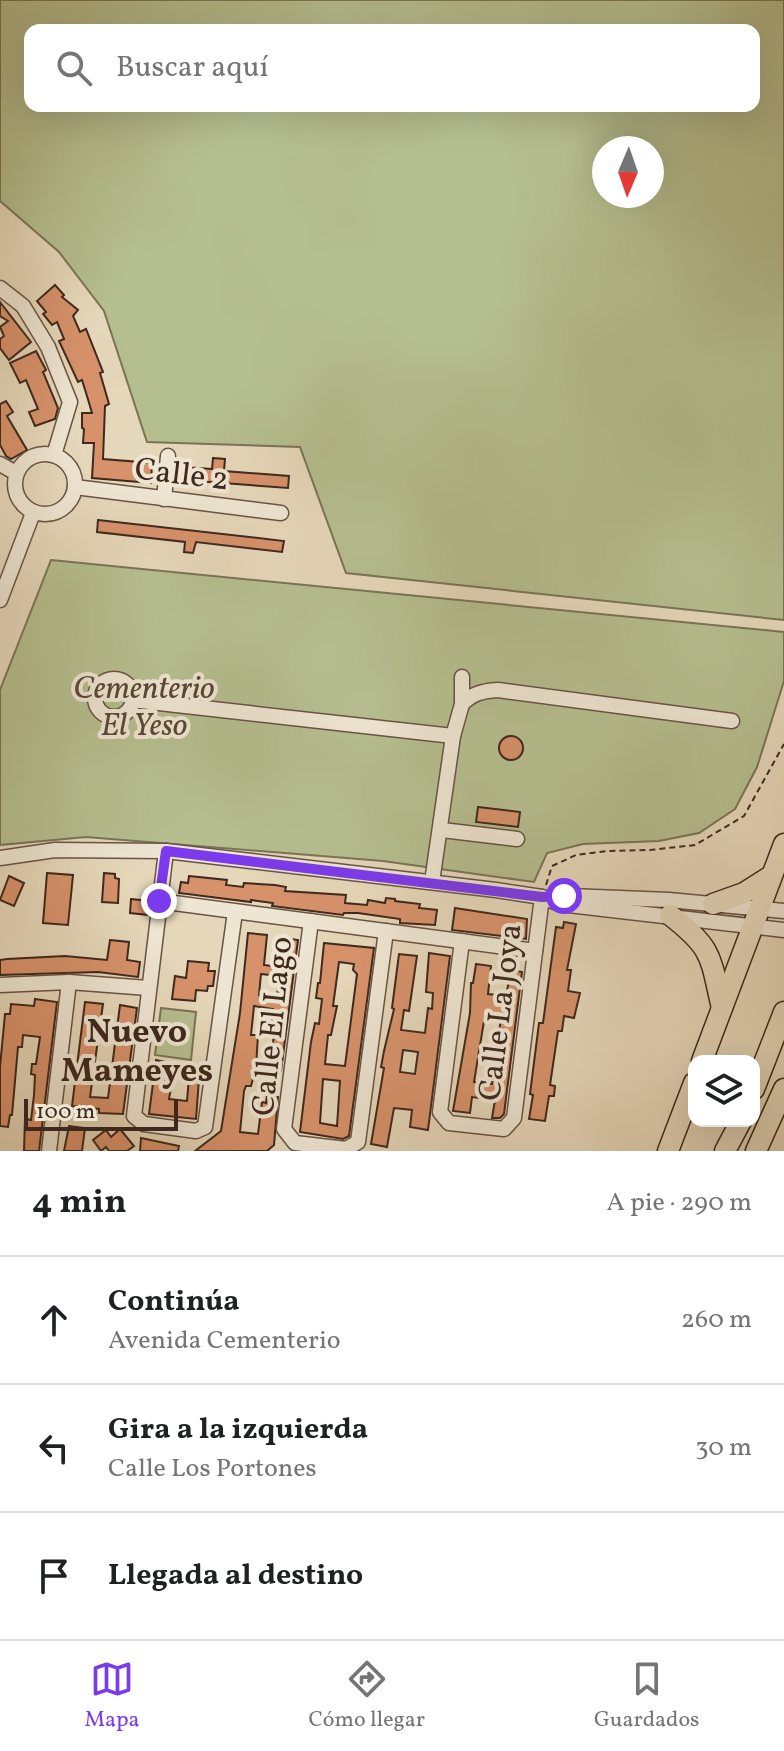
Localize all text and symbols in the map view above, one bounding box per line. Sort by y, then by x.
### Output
search box [24,24,760,112]
icon: search [52,46,96,90]
text: Buscar aquí [116,47,269,89]
north arrow [592,136,664,208]
street label: Calle 2 [132,448,231,504]
park label: Cementerio El Yeso [73,668,215,749]
route start [546,878,582,914]
route end [141,883,177,919]
street label: Calle La Joya [469,921,535,1104]
street label: Calle El Lago [243,935,305,1118]
district label: Nuevo Mameyes [61,1010,213,1096]
map controls [688,1055,760,1127]
button: layers [688,1055,760,1127]
scale bar [24,1095,178,1131]
text: 100 m [36,1097,95,1128]
text: 4 min [32,1180,127,1227]
text: A pie · 290 m [606,1185,752,1221]
text: Continúa [108,1281,240,1323]
icon: ahead [32,1298,76,1342]
text: 260 m [681,1302,752,1338]
text: Avenida Cementerio [108,1323,341,1359]
text: Gira a la izquierda [108,1409,368,1451]
icon: left [32,1426,76,1470]
text: 30 m [695,1430,752,1466]
text: Calle Los Portones [108,1451,317,1487]
icon: arrive [32,1554,76,1598]
text: Llegada al destino [108,1555,363,1597]
tab: Mapa [84,1657,139,1736]
tab: Cómo llegar [308,1657,425,1736]
tab: Guardados [594,1657,700,1736]

